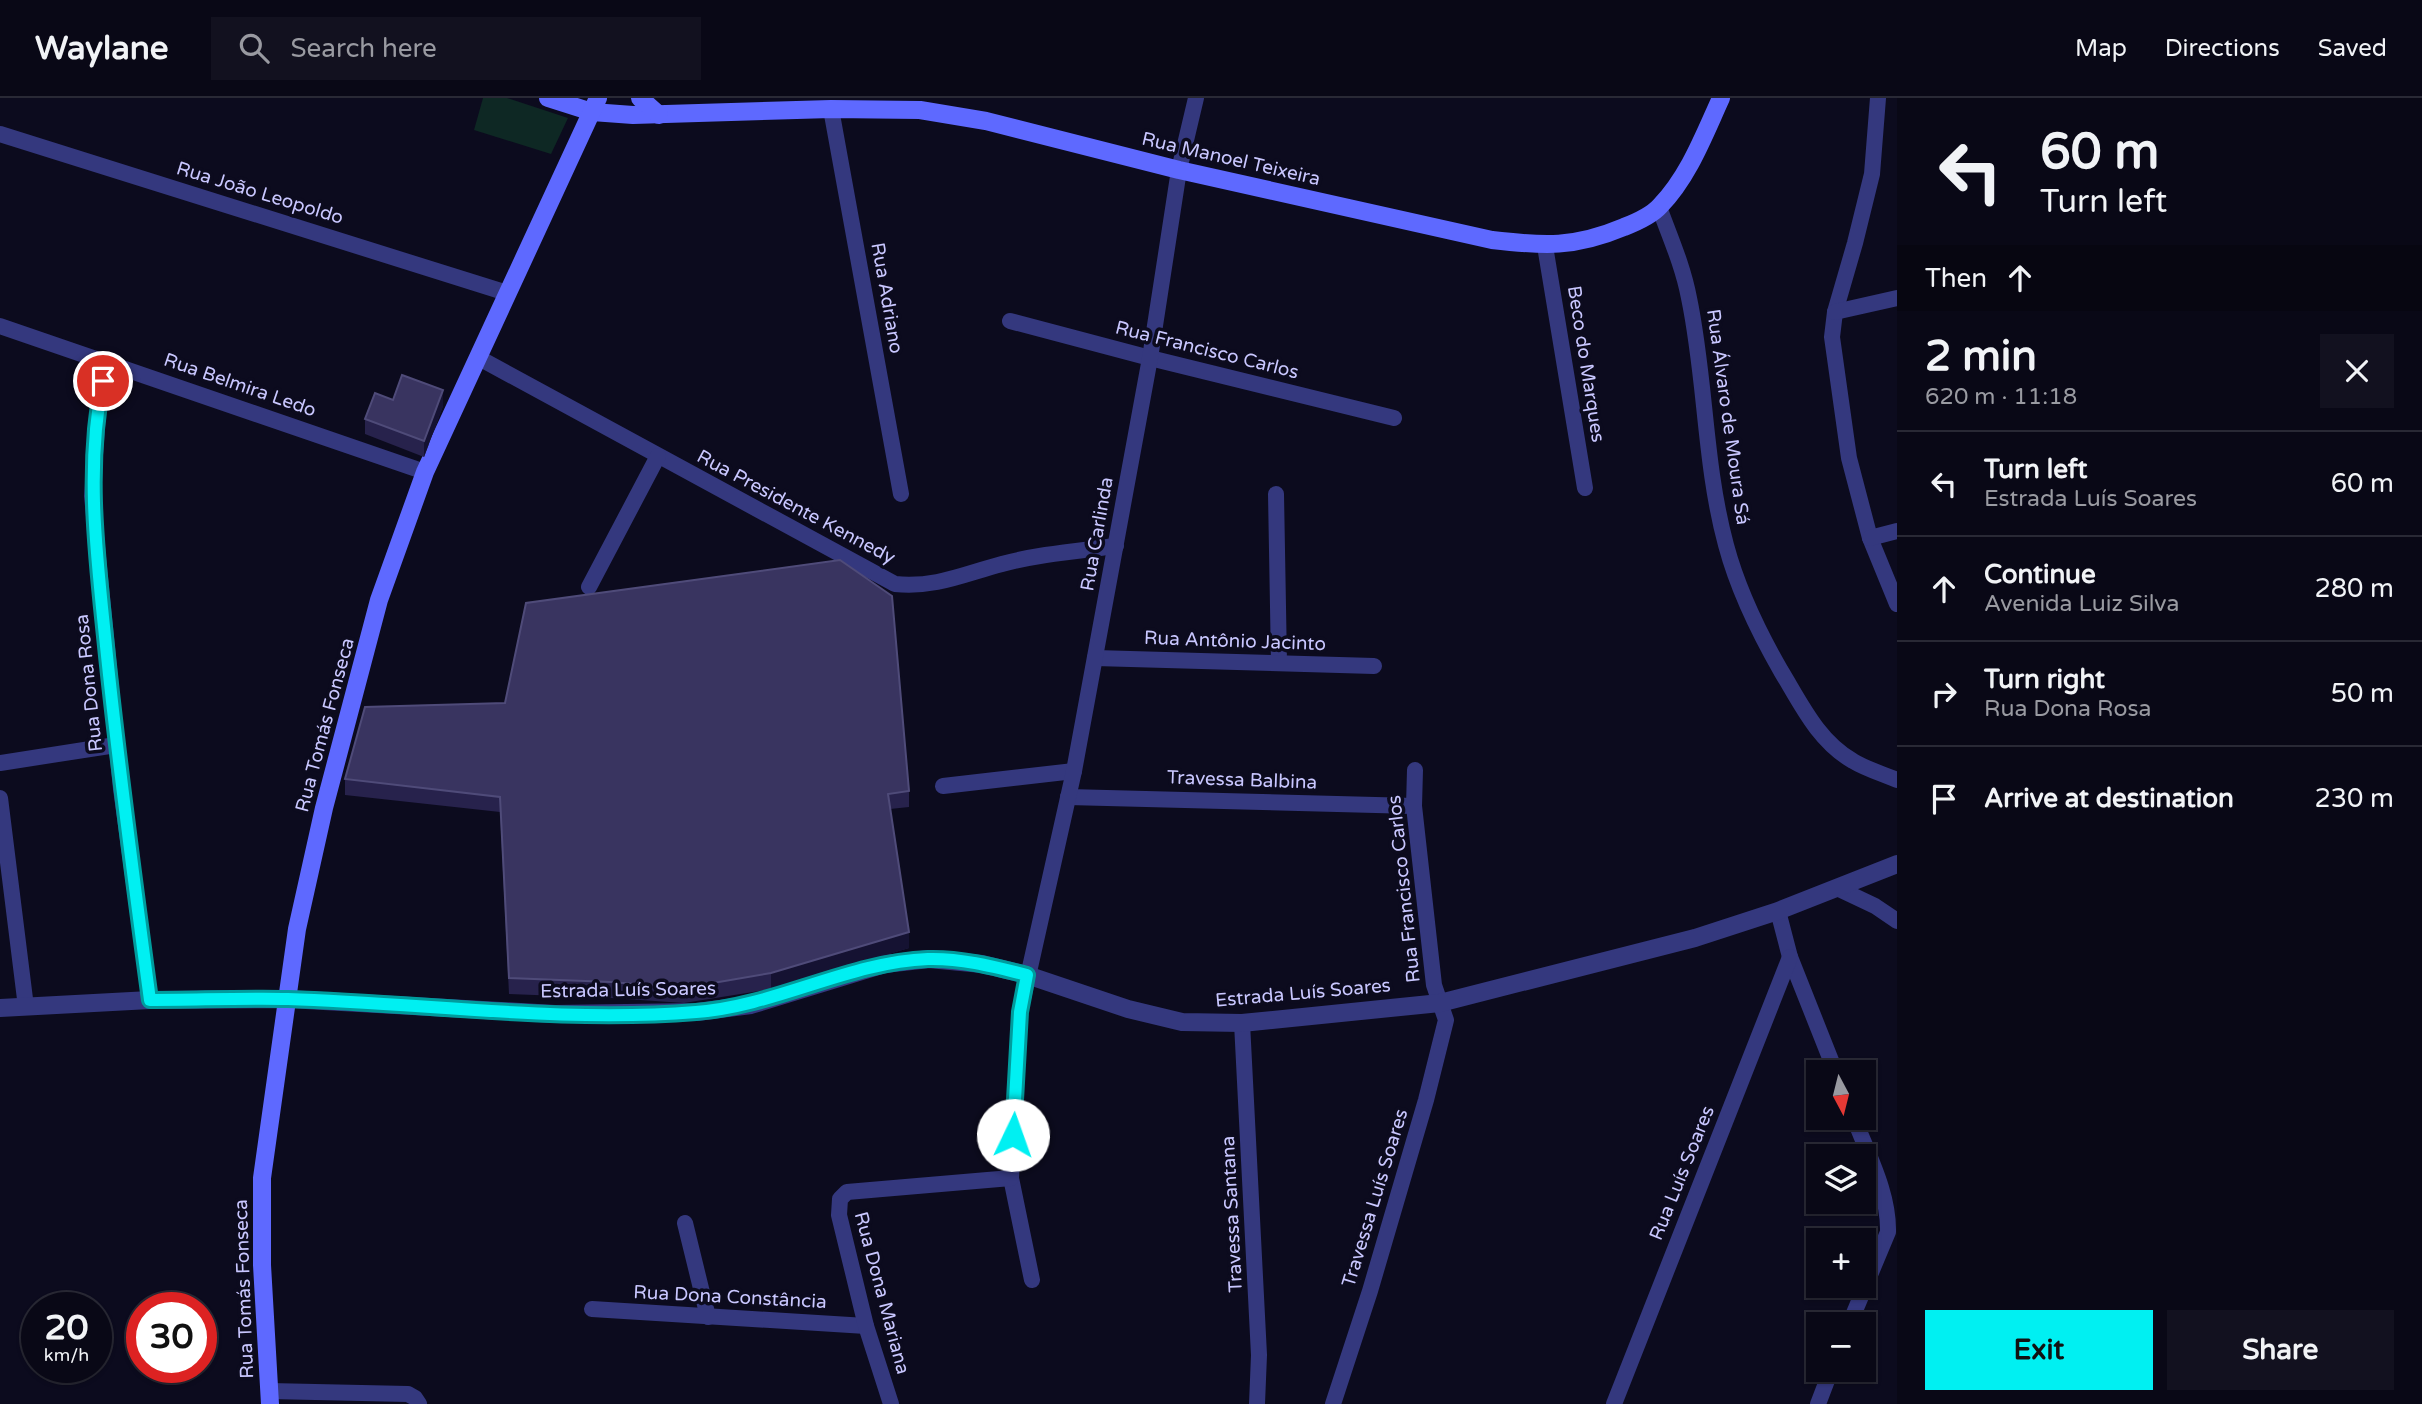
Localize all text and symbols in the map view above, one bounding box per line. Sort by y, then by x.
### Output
search box [211,17,701,80]
text: Waylane [35,29,169,68]
icon: search [235,29,273,67]
text: Search here [291,33,437,64]
text: Map [2075,34,2127,63]
text: Directions [2165,34,2280,63]
text: Saved [2318,34,2387,63]
text: 60 m [2040,123,2159,182]
icon: left [1925,126,2016,217]
street label: Rua Manoel Teixeira [1140,128,1322,190]
street label: Rua João Leopoldo [174,157,346,229]
text: Turn left [2040,183,2167,221]
street label: Rua Adriano [866,241,908,355]
icon: ahead [2001,259,2039,297]
text: Then [1925,263,1987,294]
street label: Beco do Marques [1563,284,1609,444]
street label: Rua Álvaro de Moura Sá [1702,307,1755,526]
street label: Rua Francisco Carlos [1113,317,1301,383]
text: 2 min [1925,331,2037,382]
button: close [2320,334,2394,408]
street label: Rua Belmira Ledo [161,349,319,421]
pin [73,351,133,411]
icon: arrive [84,362,122,400]
text: 620 m · 11:18 [1925,383,2077,411]
street label: Rua Presidente Kennedy [693,445,899,569]
text: Turn left [1984,454,2087,485]
icon: left [1925,465,1963,503]
text: 60 m [2331,468,2394,499]
street label: Rua Carlinda [1076,475,1118,593]
text: Estrada Luís Soares [1984,485,2197,513]
text: Continue [1984,559,2096,590]
icon: ahead [1925,570,1963,608]
text: 280 m [2314,573,2394,604]
text: Avenida Luiz Silva [1984,590,2179,618]
street label: Rua Dona Rosa [71,613,107,753]
street label: Rua Antônio Jacinto [1144,627,1326,655]
street label: Rua Tomás Fonseca [291,636,359,814]
text: Turn right [1984,664,2105,695]
icon: right [1925,675,1963,713]
text: 50 m [2331,678,2394,709]
text: Rua Dona Rosa [1984,695,2151,723]
street label: Travessa Balbina [1167,766,1317,794]
icon: arrive [1925,780,1963,818]
text: Arrive at destination [1984,783,2234,814]
text: 230 m [2314,783,2394,814]
street label: Rua Francisco Carlos [1383,794,1425,984]
street label: Estrada Luís Soares [1214,974,1392,1012]
street label: Estrada Luís Soares [540,977,716,1003]
north arrow [1806,1060,1876,1130]
map controls [1806,1060,1876,1382]
position arrow [976,1098,1050,1172]
street label: Rua Luís Soares [1645,1103,1719,1243]
street label: Travessa Luís Soares [1337,1106,1413,1290]
street label: Travessa Santana [1217,1135,1247,1293]
button: layers [1806,1144,1876,1214]
street label: Rua Tomás Fonseca [230,1199,258,1379]
street label: Rua Dona Mariana [850,1209,914,1377]
button: + [1806,1228,1876,1298]
street label: Rua Dona Constância [633,1281,827,1313]
speed limit sign: 30 [126,1292,217,1383]
text: 20 [45,1307,88,1349]
button: Exit [1925,1310,2153,1390]
button: Share [2167,1310,2394,1390]
button: − [1806,1312,1876,1382]
text: km/h [44,1344,89,1366]

